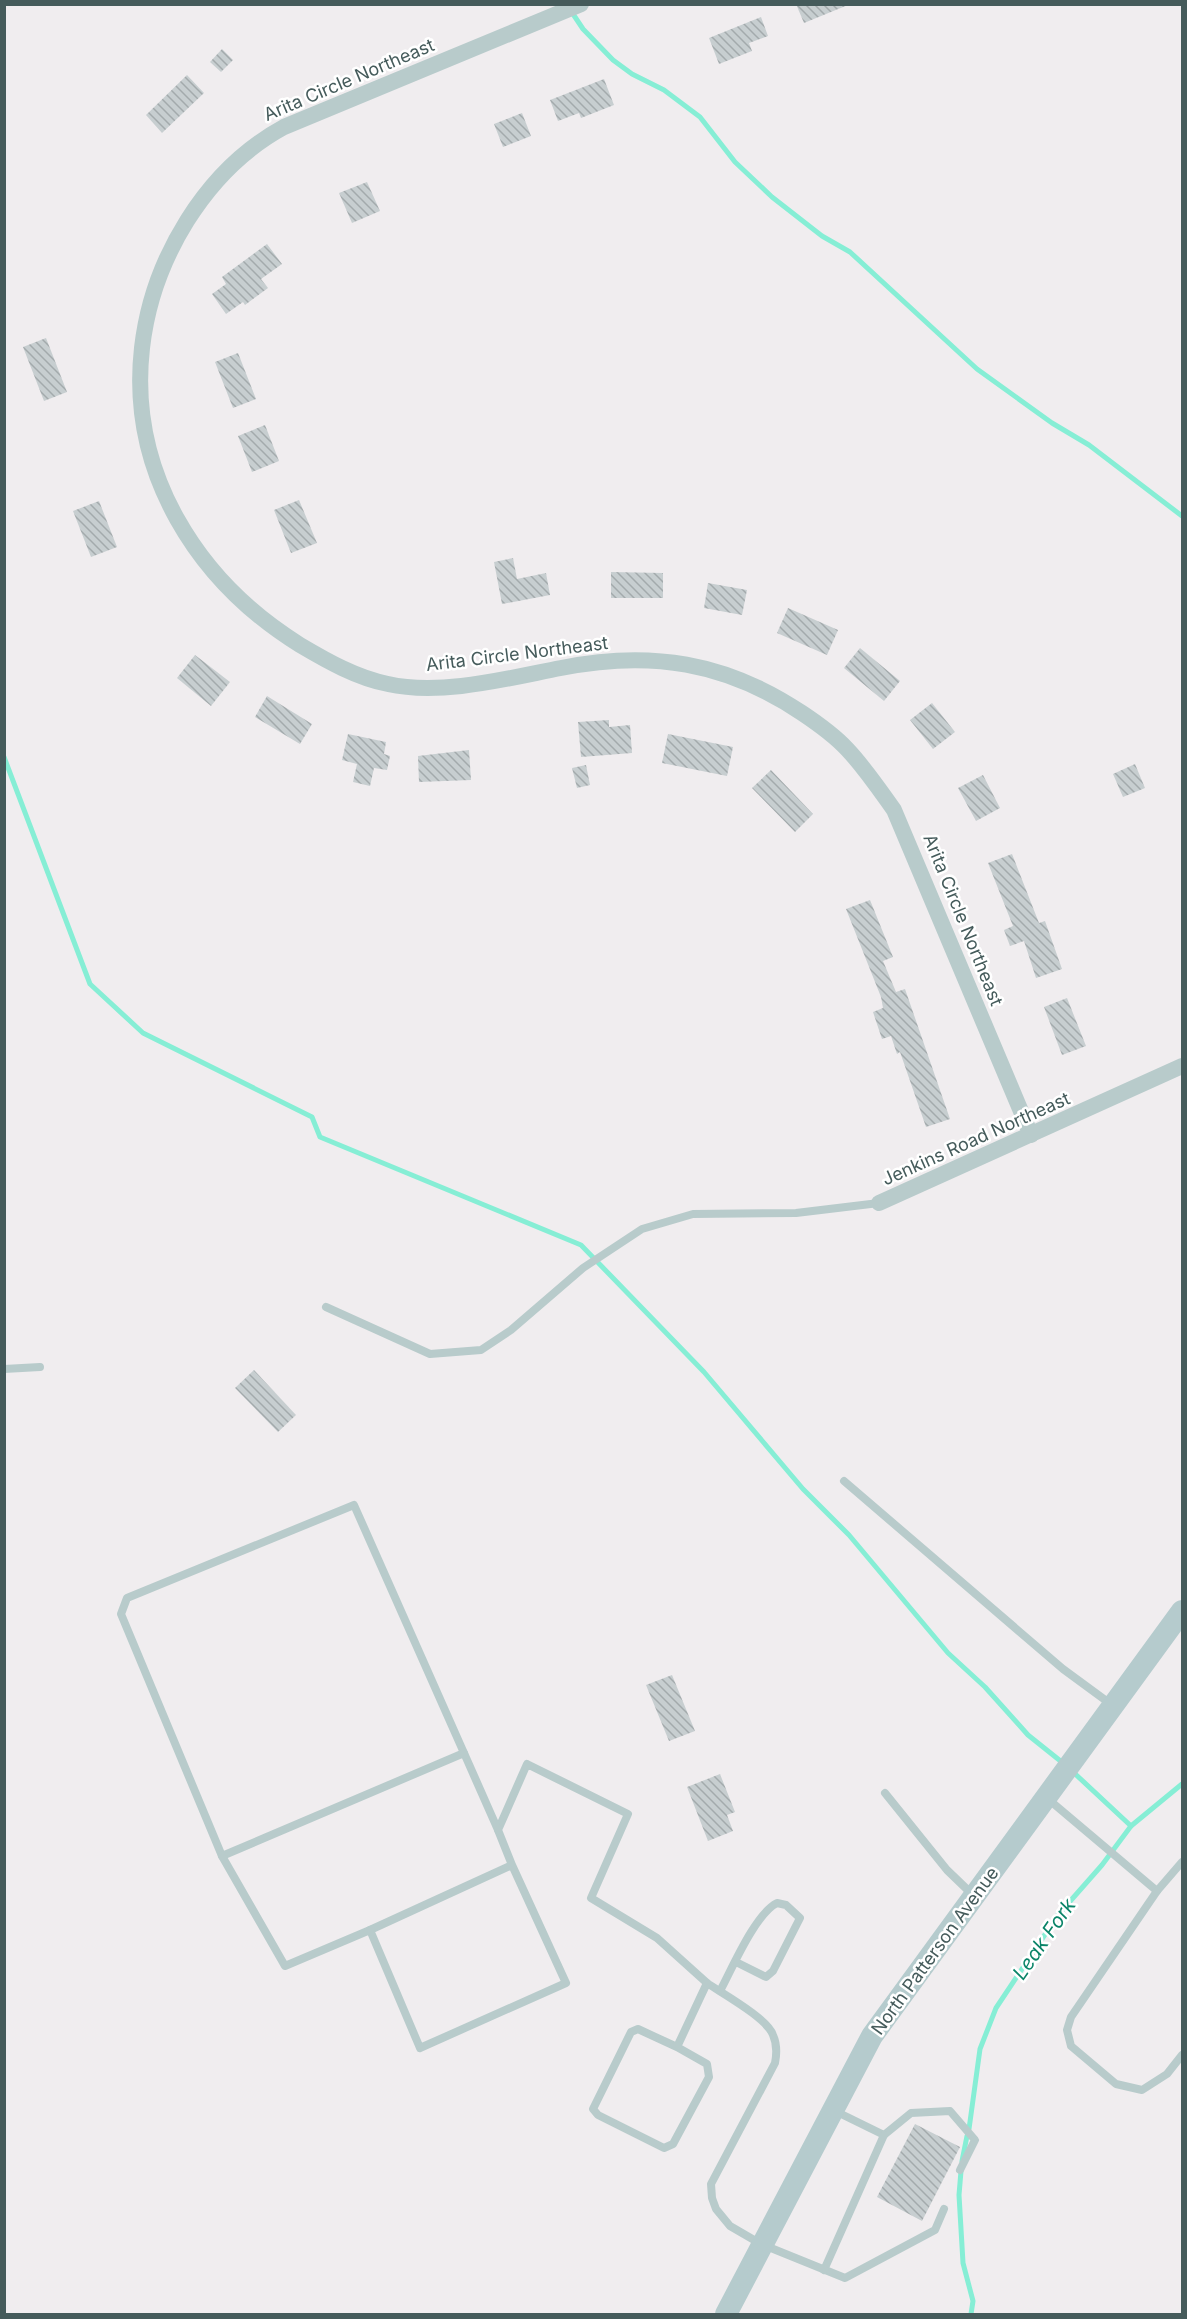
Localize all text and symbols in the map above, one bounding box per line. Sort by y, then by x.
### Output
street label: Arita Circle Northeast [260,34,437,125]
street label: Arita Circle Northeast [425,632,609,675]
street label: Arita Circle Northeast [919,831,1008,1009]
street label: Jenkins Road Northeast [879,1088,1073,1190]
street label: North Patterson Avenue [867,1863,1003,2039]
water label: Leak Fork [1007,1893,1081,1984]

